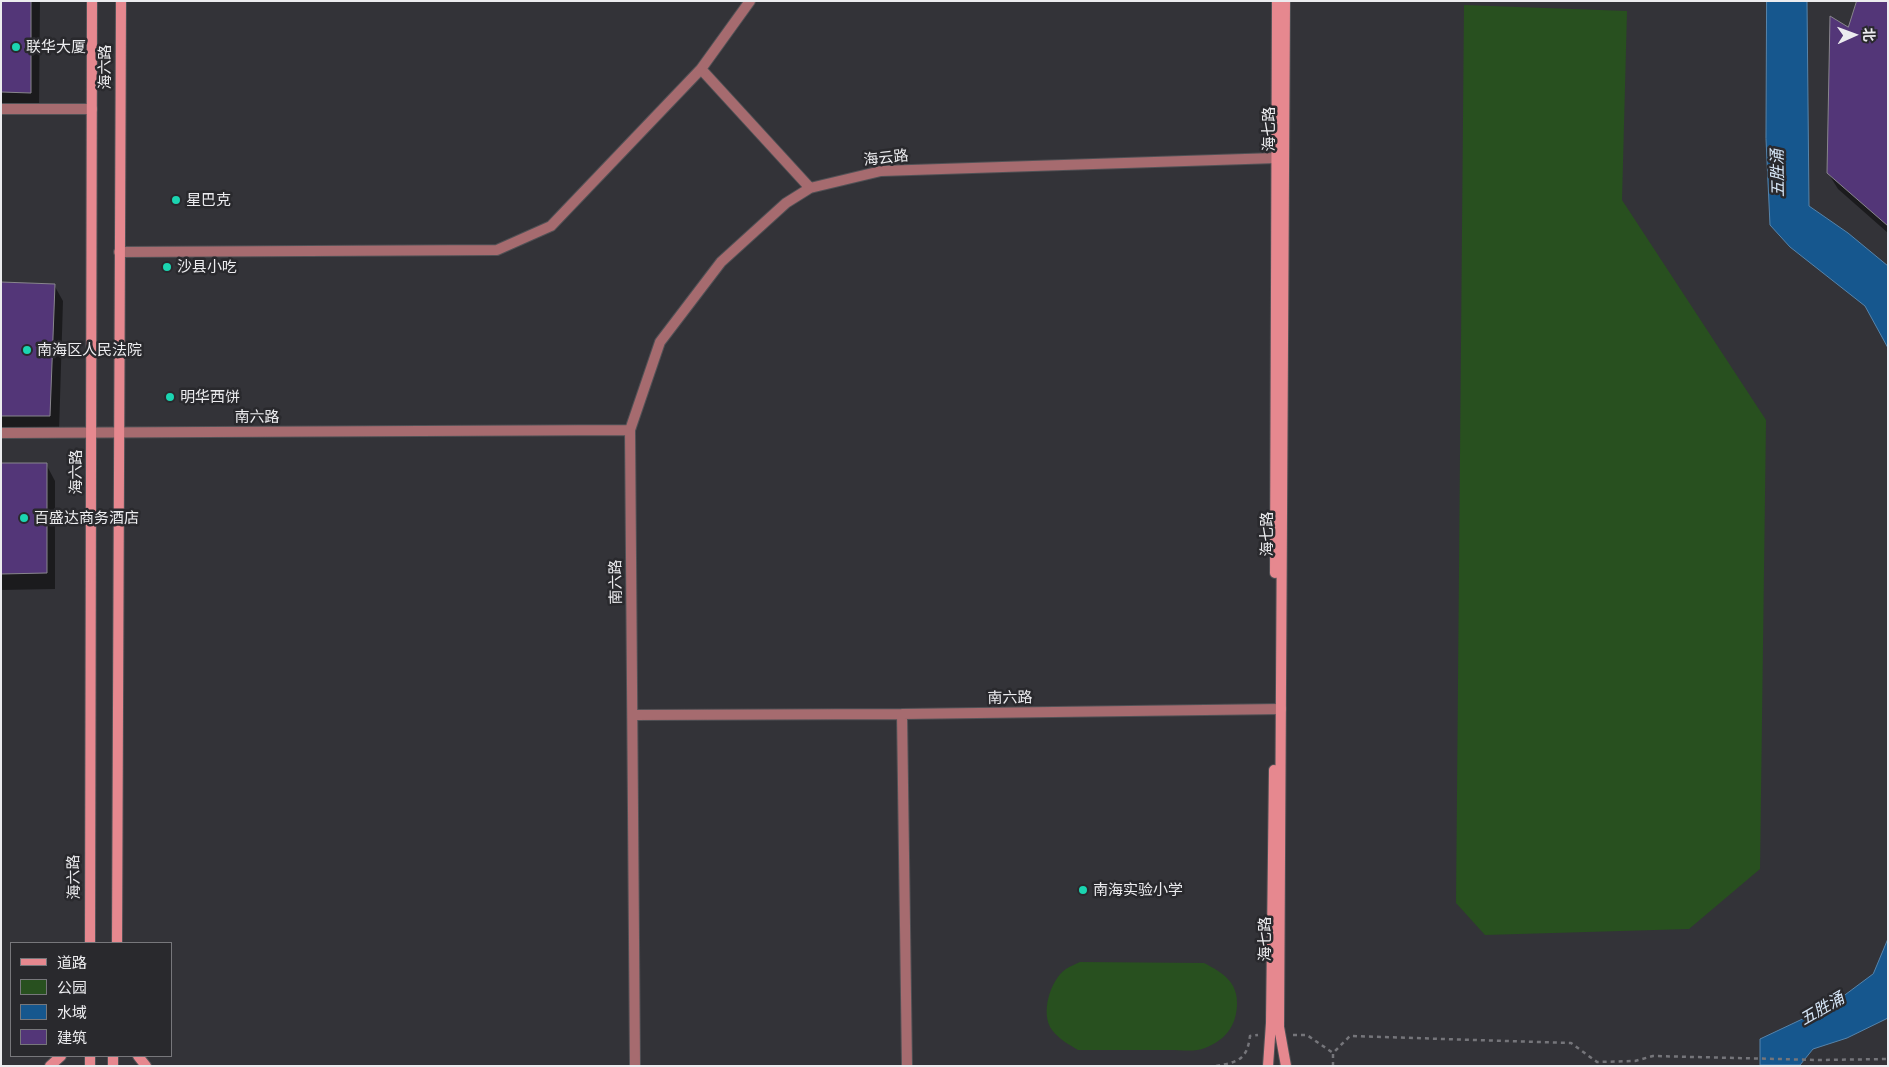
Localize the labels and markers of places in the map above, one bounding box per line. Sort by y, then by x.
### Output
place label: 联华大厦 [26,38,86,56]
marker: 联华大厦 [10,41,22,53]
place label: 星巴克 [186,191,231,209]
marker: 星巴克 [170,194,182,206]
place label: 沙县小吃 [177,258,237,276]
marker: 沙县小吃 [161,261,173,273]
place label: 南海区人民法院 [37,341,142,359]
marker: 南海区人民法院 [21,344,33,356]
place label: 明华西饼 [180,388,240,406]
marker: 明华西饼 [164,391,176,403]
place label: 百盛达商务酒店 [34,509,139,527]
marker: 百盛达商务酒店 [18,512,30,524]
place label: 南海实验小学 [1093,881,1183,899]
marker: 南海实验小学 [1077,884,1089,896]

